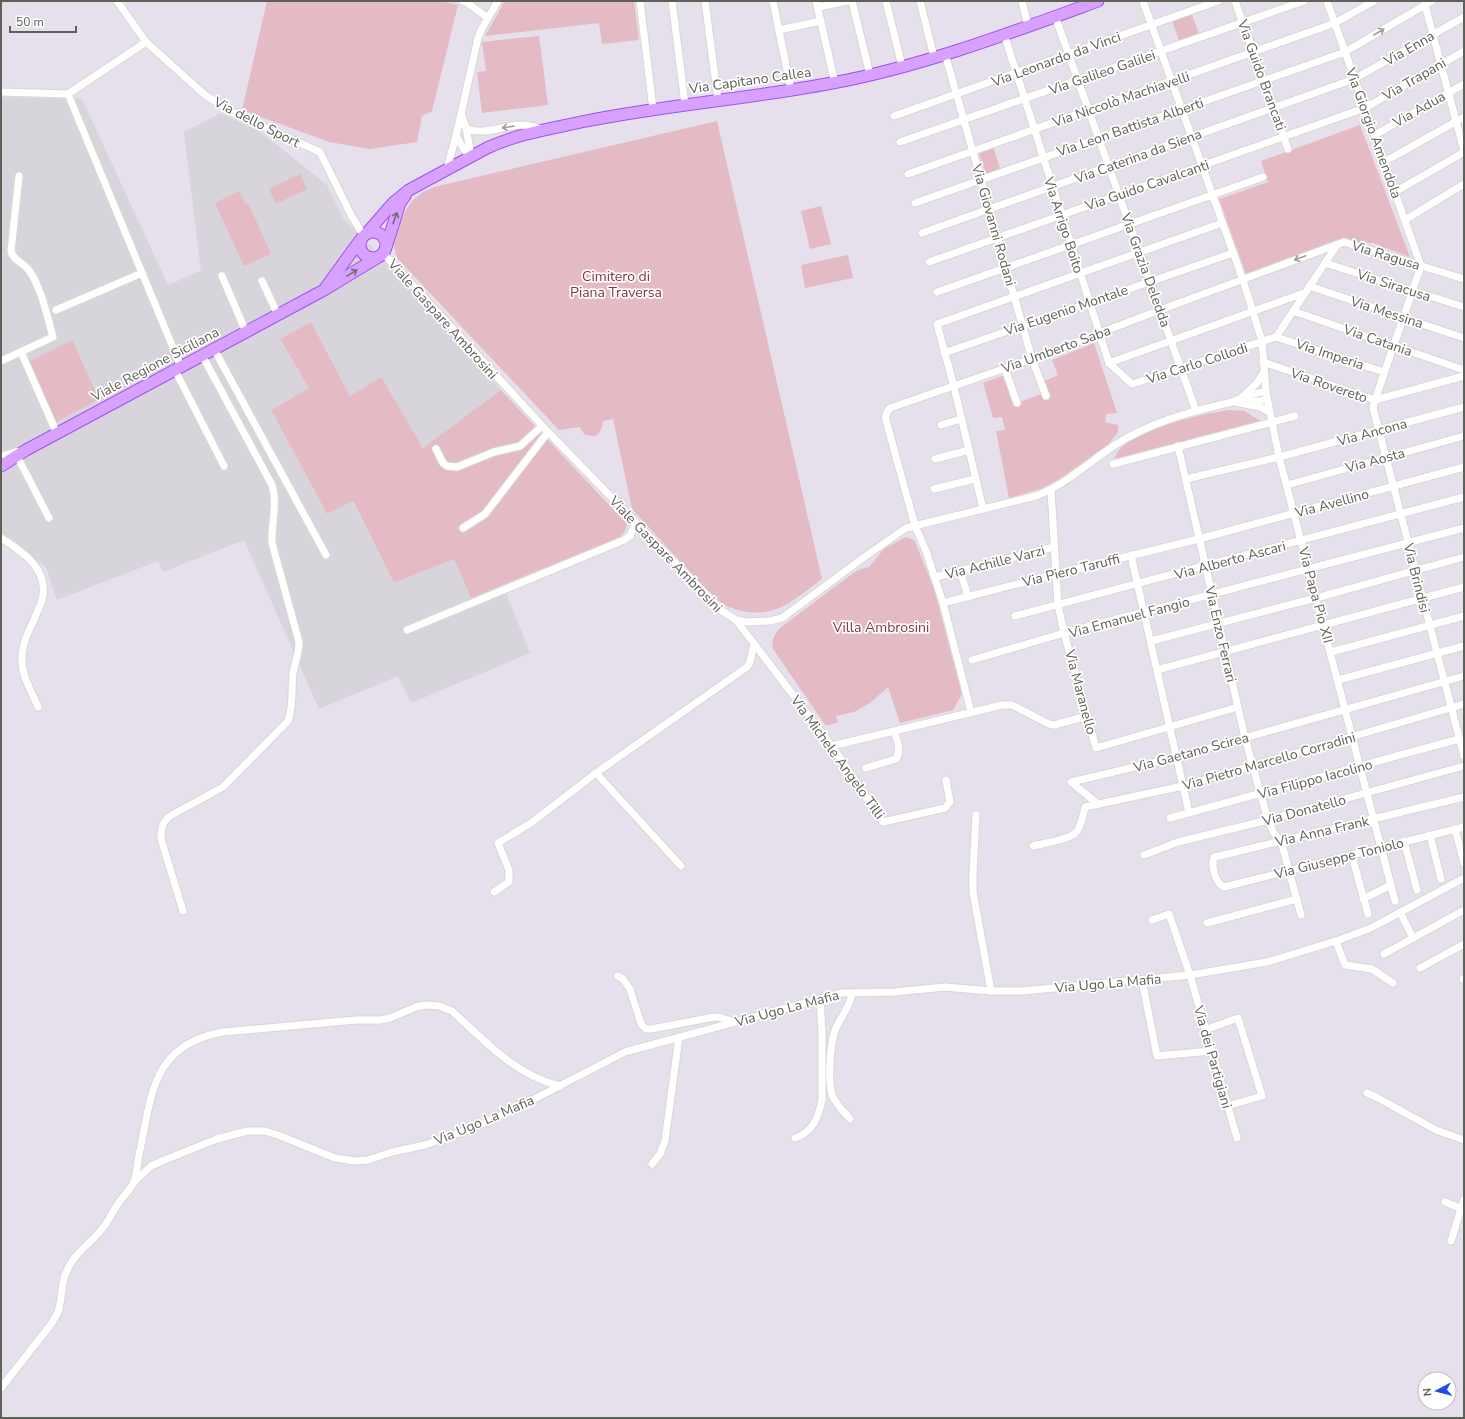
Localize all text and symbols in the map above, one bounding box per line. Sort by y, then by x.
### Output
scale bar [10,8,76,34]
text: 50 m [16,14,44,30]
street label: Via Guido Brancati [1232,16,1290,133]
street label: Via Enna [1380,26,1438,71]
street label: Via Leonardo da Vinci [988,27,1123,92]
one-way arrow [1372,28,1384,36]
street label: Via Galileo Galilei [1045,45,1158,100]
street label: Via Trapani [1378,54,1449,106]
street label: Via Capitano Callea [687,63,812,99]
street label: Via Giorgio Amendola [1341,64,1406,201]
street label: Via Niccolò Machiavelli [1049,67,1192,132]
street label: Via Adua [1389,87,1449,133]
street label: Via dello Sport [210,92,303,152]
street label: Via Leon Battista Alberti [1053,93,1206,162]
one-way arrow [502,123,515,131]
street label: Via Caterina da Siena [1071,125,1204,189]
street label: Via Guido Cavalcanti [1082,155,1212,216]
street label: Via Giovanni Rodani [967,161,1020,288]
street label: Via Arrigo Boito [1039,174,1088,276]
street label: Via Grazia Deledda [1116,209,1175,330]
one-way arrow [392,212,399,225]
street label: Via Ragusa [1348,236,1423,275]
street label: Viale Gaspare Ambrosini [383,254,502,383]
one-way arrow [1295,255,1307,263]
street label: Via Siracusa [1354,264,1433,306]
park label: Cimitero di Piana Traversa [570,267,662,302]
one-way arrow [346,269,357,277]
street label: Via Eugenio Montale [1001,280,1131,341]
street label: Via Messina [1347,291,1426,333]
street label: Via Catania [1340,320,1415,361]
street label: Via Umberto Saba [998,321,1113,378]
street label: Viale Regione Siciliana [87,323,222,407]
street label: Via Imperia [1292,334,1366,374]
street label: Via Carlo Collodi [1143,338,1250,389]
street label: Via Rovereto [1287,363,1370,408]
street label: Via Ancona [1334,414,1409,451]
street label: Via Aosta [1342,443,1407,478]
street label: Via Avellino [1292,484,1371,523]
street label: Viale Gaspare Ambrosini [604,491,727,617]
street label: Via Alberto Ascari [1171,536,1288,585]
street label: Via Brindisi [1398,540,1434,615]
street label: Via Achille Varzi [942,541,1047,584]
street label: Via Papa Pio XII [1293,544,1337,645]
street label: Via Piero Taruffi [1019,549,1122,592]
street label: Via Enzo Ferrari [1200,583,1241,684]
street label: Via Emanuel Fangio [1066,592,1192,643]
park label: Villa Ambrosini [832,618,929,637]
street label: Via Maranello [1060,647,1101,737]
street label: Via Michele Angelo Tilli [786,691,889,823]
street label: Via Gaetano Scirea [1130,728,1251,777]
street label: Via Pietro Marcello Corradini [1179,728,1358,796]
street label: Via Filippo Iacolino [1255,755,1375,804]
street label: Via Donatello [1259,790,1348,831]
street label: Via Anna Frank [1272,811,1372,852]
street label: Via Giuseppe Toniolo [1271,833,1406,884]
street label: Via Ugo La Mafia [1053,969,1162,998]
street label: Via Ugo La Mafia [732,985,841,1032]
street label: Via dei Partigiani [1189,1003,1236,1111]
street label: Via Ugo La Mafia [430,1091,537,1150]
north arrow [1417,1371,1457,1411]
text: N [1420,1387,1436,1397]

